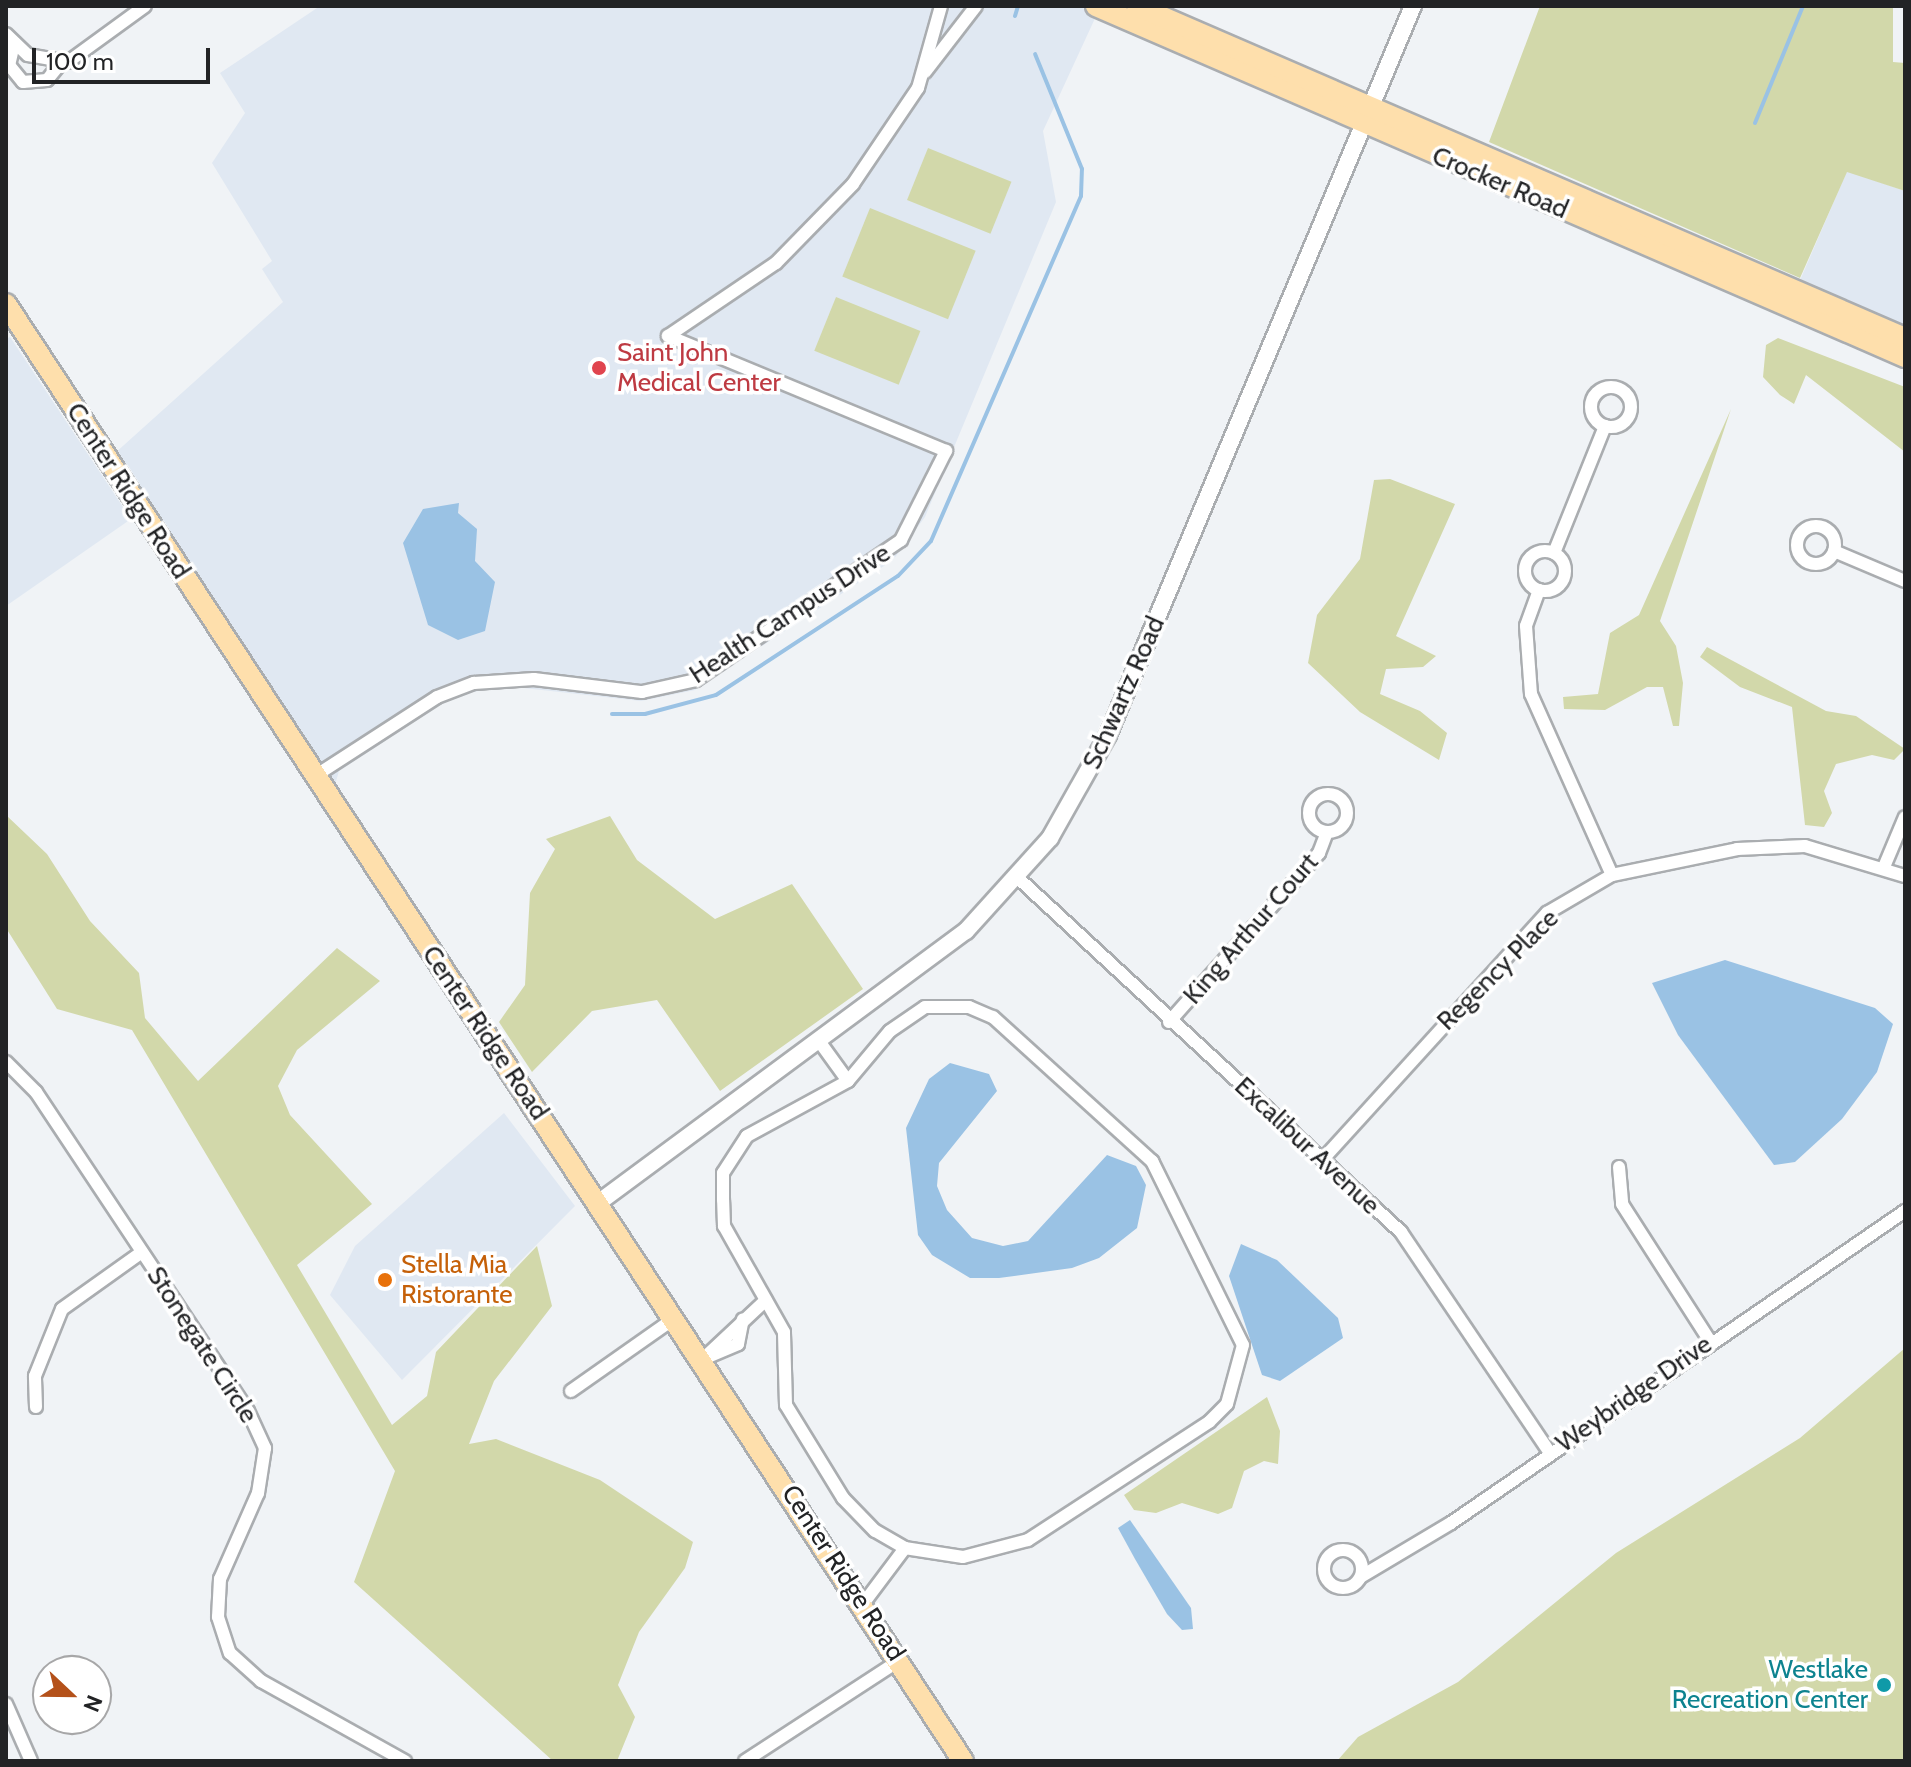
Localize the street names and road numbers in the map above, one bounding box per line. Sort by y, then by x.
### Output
street label: Crocker Road [1427,140,1573,226]
street label: Center Ridge Road [60,397,196,585]
street label: Health Campus Drive [684,538,896,690]
street label: Schwartz Road [1076,612,1172,774]
street label: King Arthur Court [1177,847,1325,1011]
street label: Regency Place [1431,903,1565,1037]
street label: Center Ridge Road [415,940,555,1126]
street label: Excalibur Avenue [1228,1071,1386,1221]
street label: Stonegate Circle [140,1261,264,1429]
street label: Weybridge Drive [1550,1329,1718,1459]
street label: Center Ridge Road [775,1479,911,1667]

